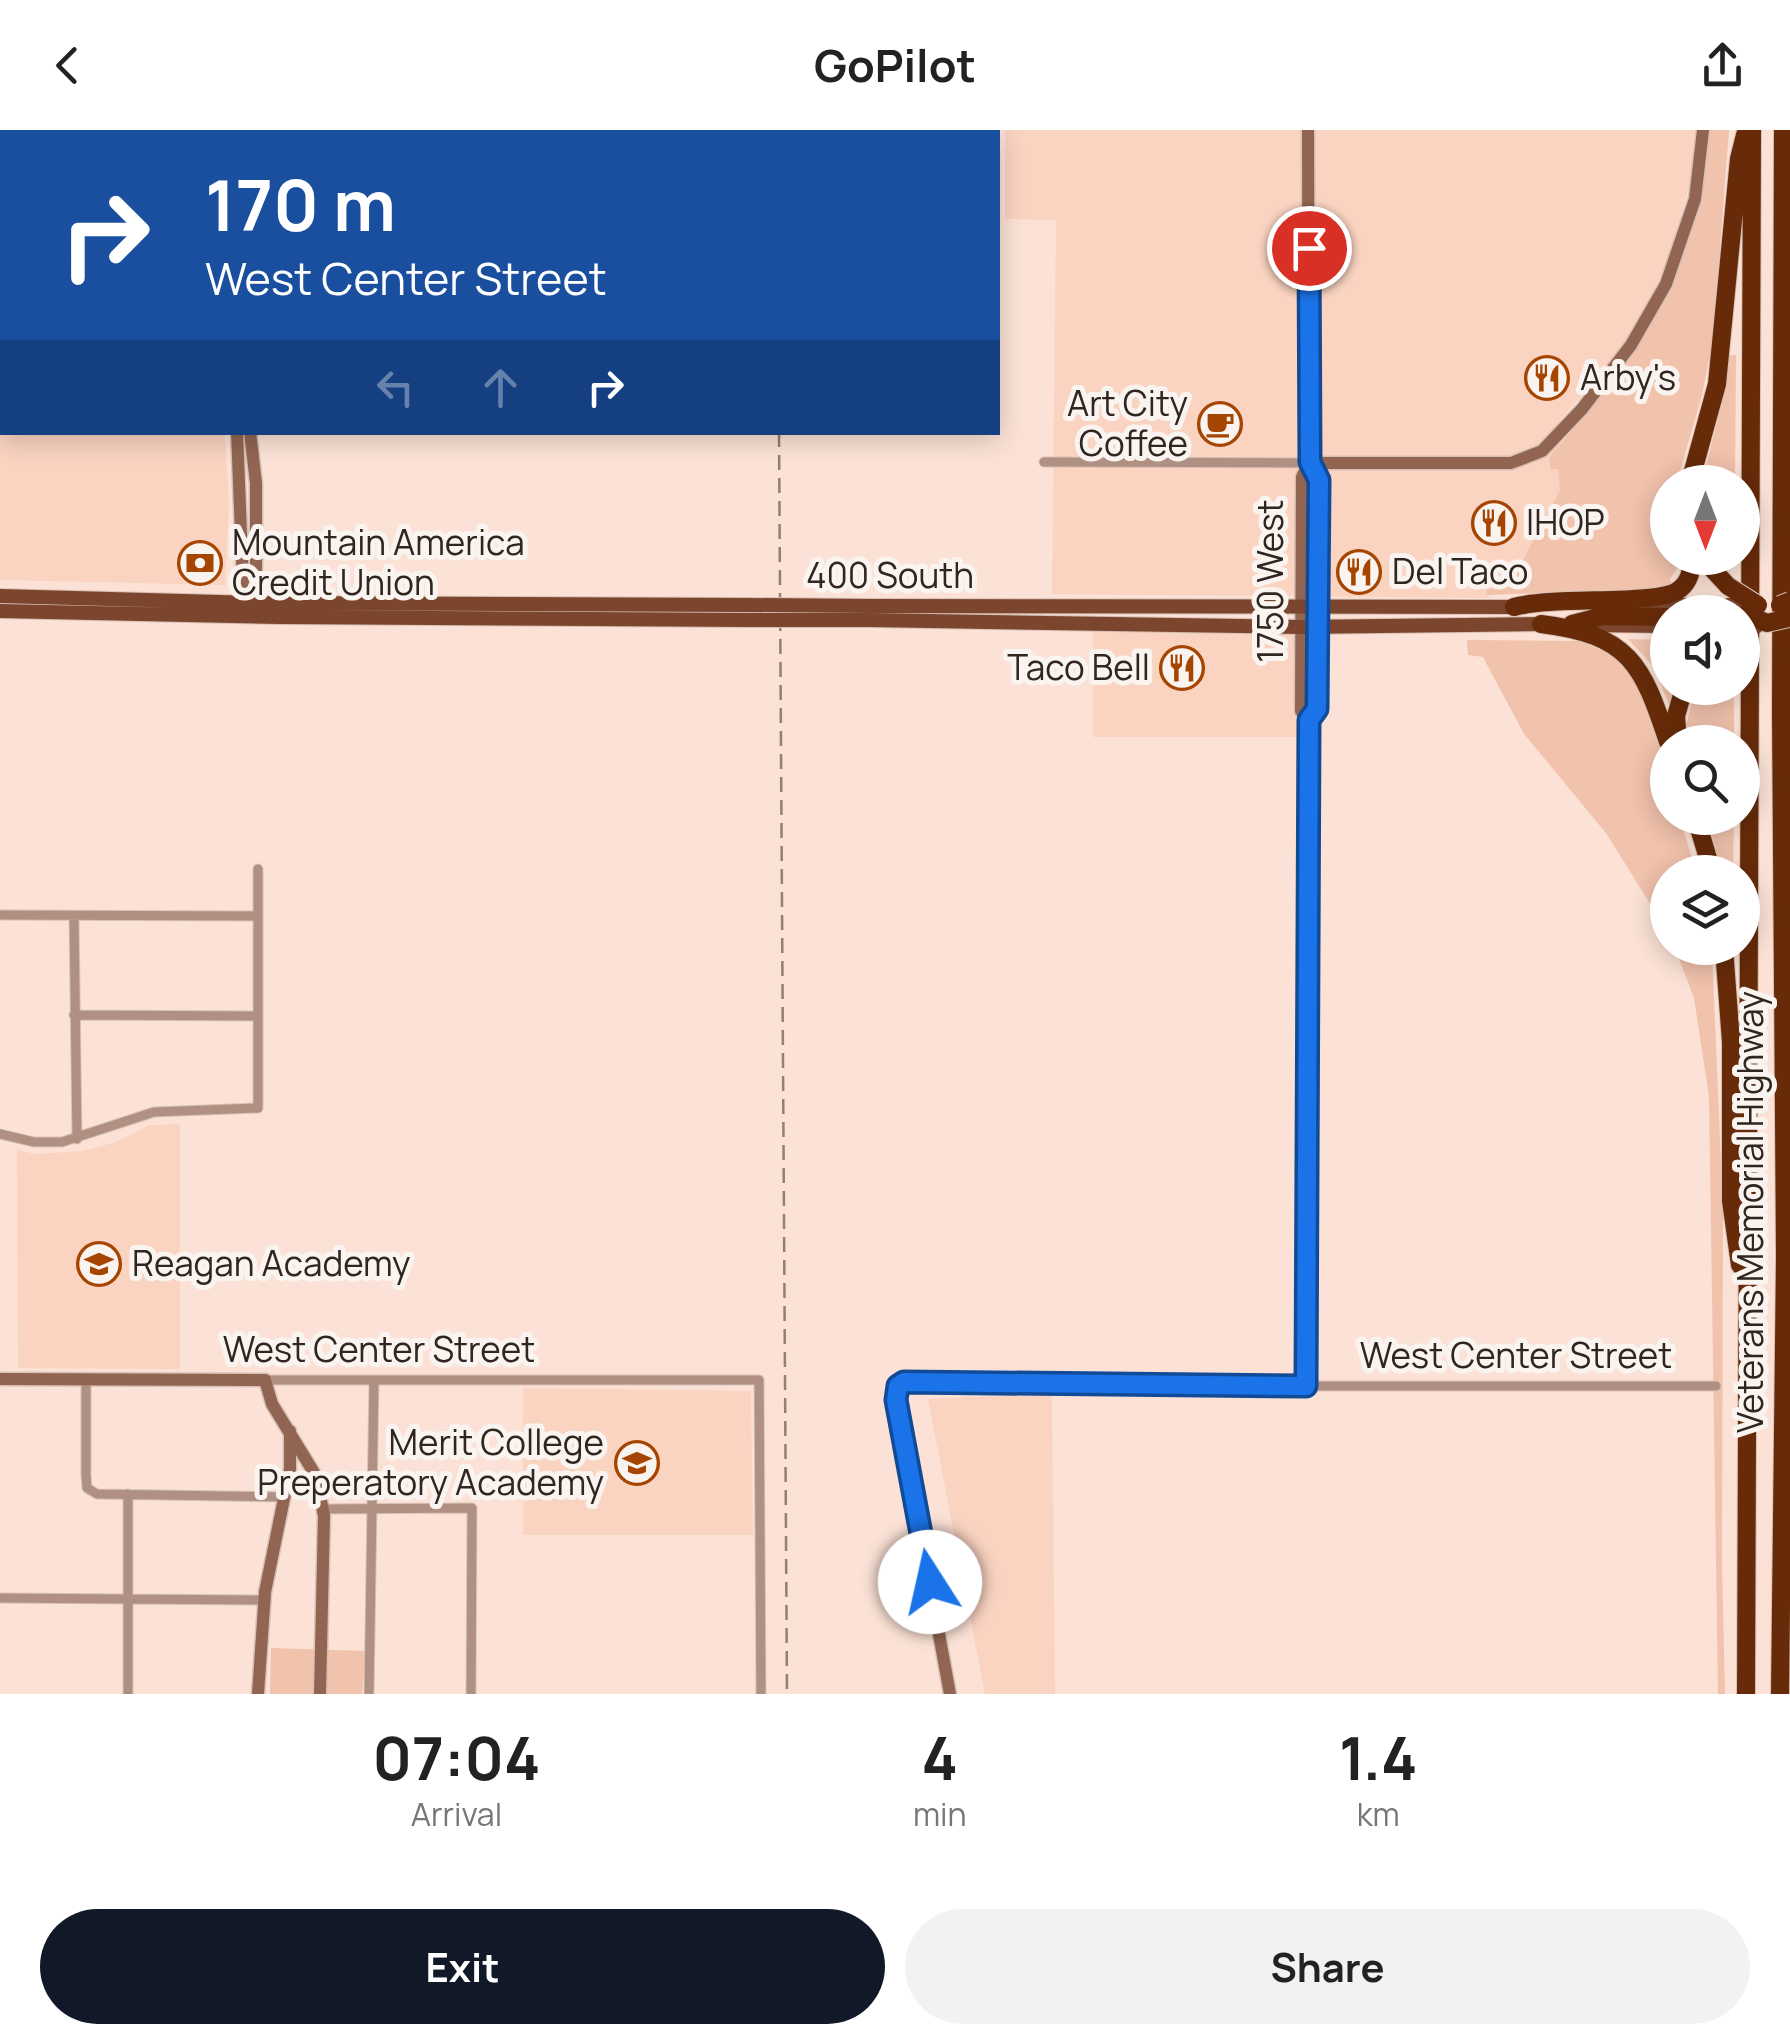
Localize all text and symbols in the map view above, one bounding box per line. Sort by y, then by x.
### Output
text: GoPilot [814,34,976,96]
icon: back [40,38,95,93]
icon: share [1695,38,1750,93]
text: 170 m [205,156,396,252]
icon: right [40,170,170,300]
pin [1267,206,1352,291]
icon: arrive [1282,221,1337,276]
text: West Center Street [205,247,607,309]
place label: Arby's [1580,353,1676,401]
restaurant icon: Arby's [1524,355,1570,401]
icon: left [368,360,423,415]
icon: ahead [473,360,528,415]
icon: right [578,360,633,415]
place label: Art City Coffee [1067,379,1188,467]
cafe icon: Art City Coffee [1197,401,1243,447]
north arrow [1650,465,1760,575]
map controls [1650,465,1760,965]
place label: IHOP [1526,498,1605,546]
street label: 1750 West [1246,499,1294,663]
restaurant icon: IHOP [1471,500,1517,546]
place label: Mountain America Credit Union [232,518,525,606]
bank icon: Mountain America Credit Union [177,540,223,586]
place label: Del Taco [1392,547,1529,595]
restaurant icon: Del Taco [1336,549,1382,595]
street label: 400 South [806,551,974,599]
button: sound [1650,595,1760,705]
place label: Taco Bell [1007,643,1150,691]
restaurant icon: Taco Bell [1159,645,1205,691]
button: search [1650,725,1760,835]
button: layers [1650,855,1760,965]
street label: Veterans Memorial Highway [1726,991,1774,1433]
place label: Reagan Academy [132,1239,411,1287]
school or university icon: Reagan Academy [76,1241,122,1287]
street label: West Center Street [223,1325,535,1373]
street label: West Center Street [1360,1331,1672,1379]
place label: Merit College Preperatory Academy [257,1418,604,1506]
school or university icon: Merit College Preperatory Academy [614,1440,660,1486]
position arrow [878,1530,982,1634]
text: 07:04 [372,1716,540,1798]
text: 4 [921,1716,958,1798]
text: 1.4 [1339,1716,1418,1798]
text: Arrival [411,1792,502,1836]
text: min [913,1792,967,1836]
text: km [1357,1792,1400,1836]
button: Exit [40,1909,885,2024]
button: Share [905,1909,1750,2024]

